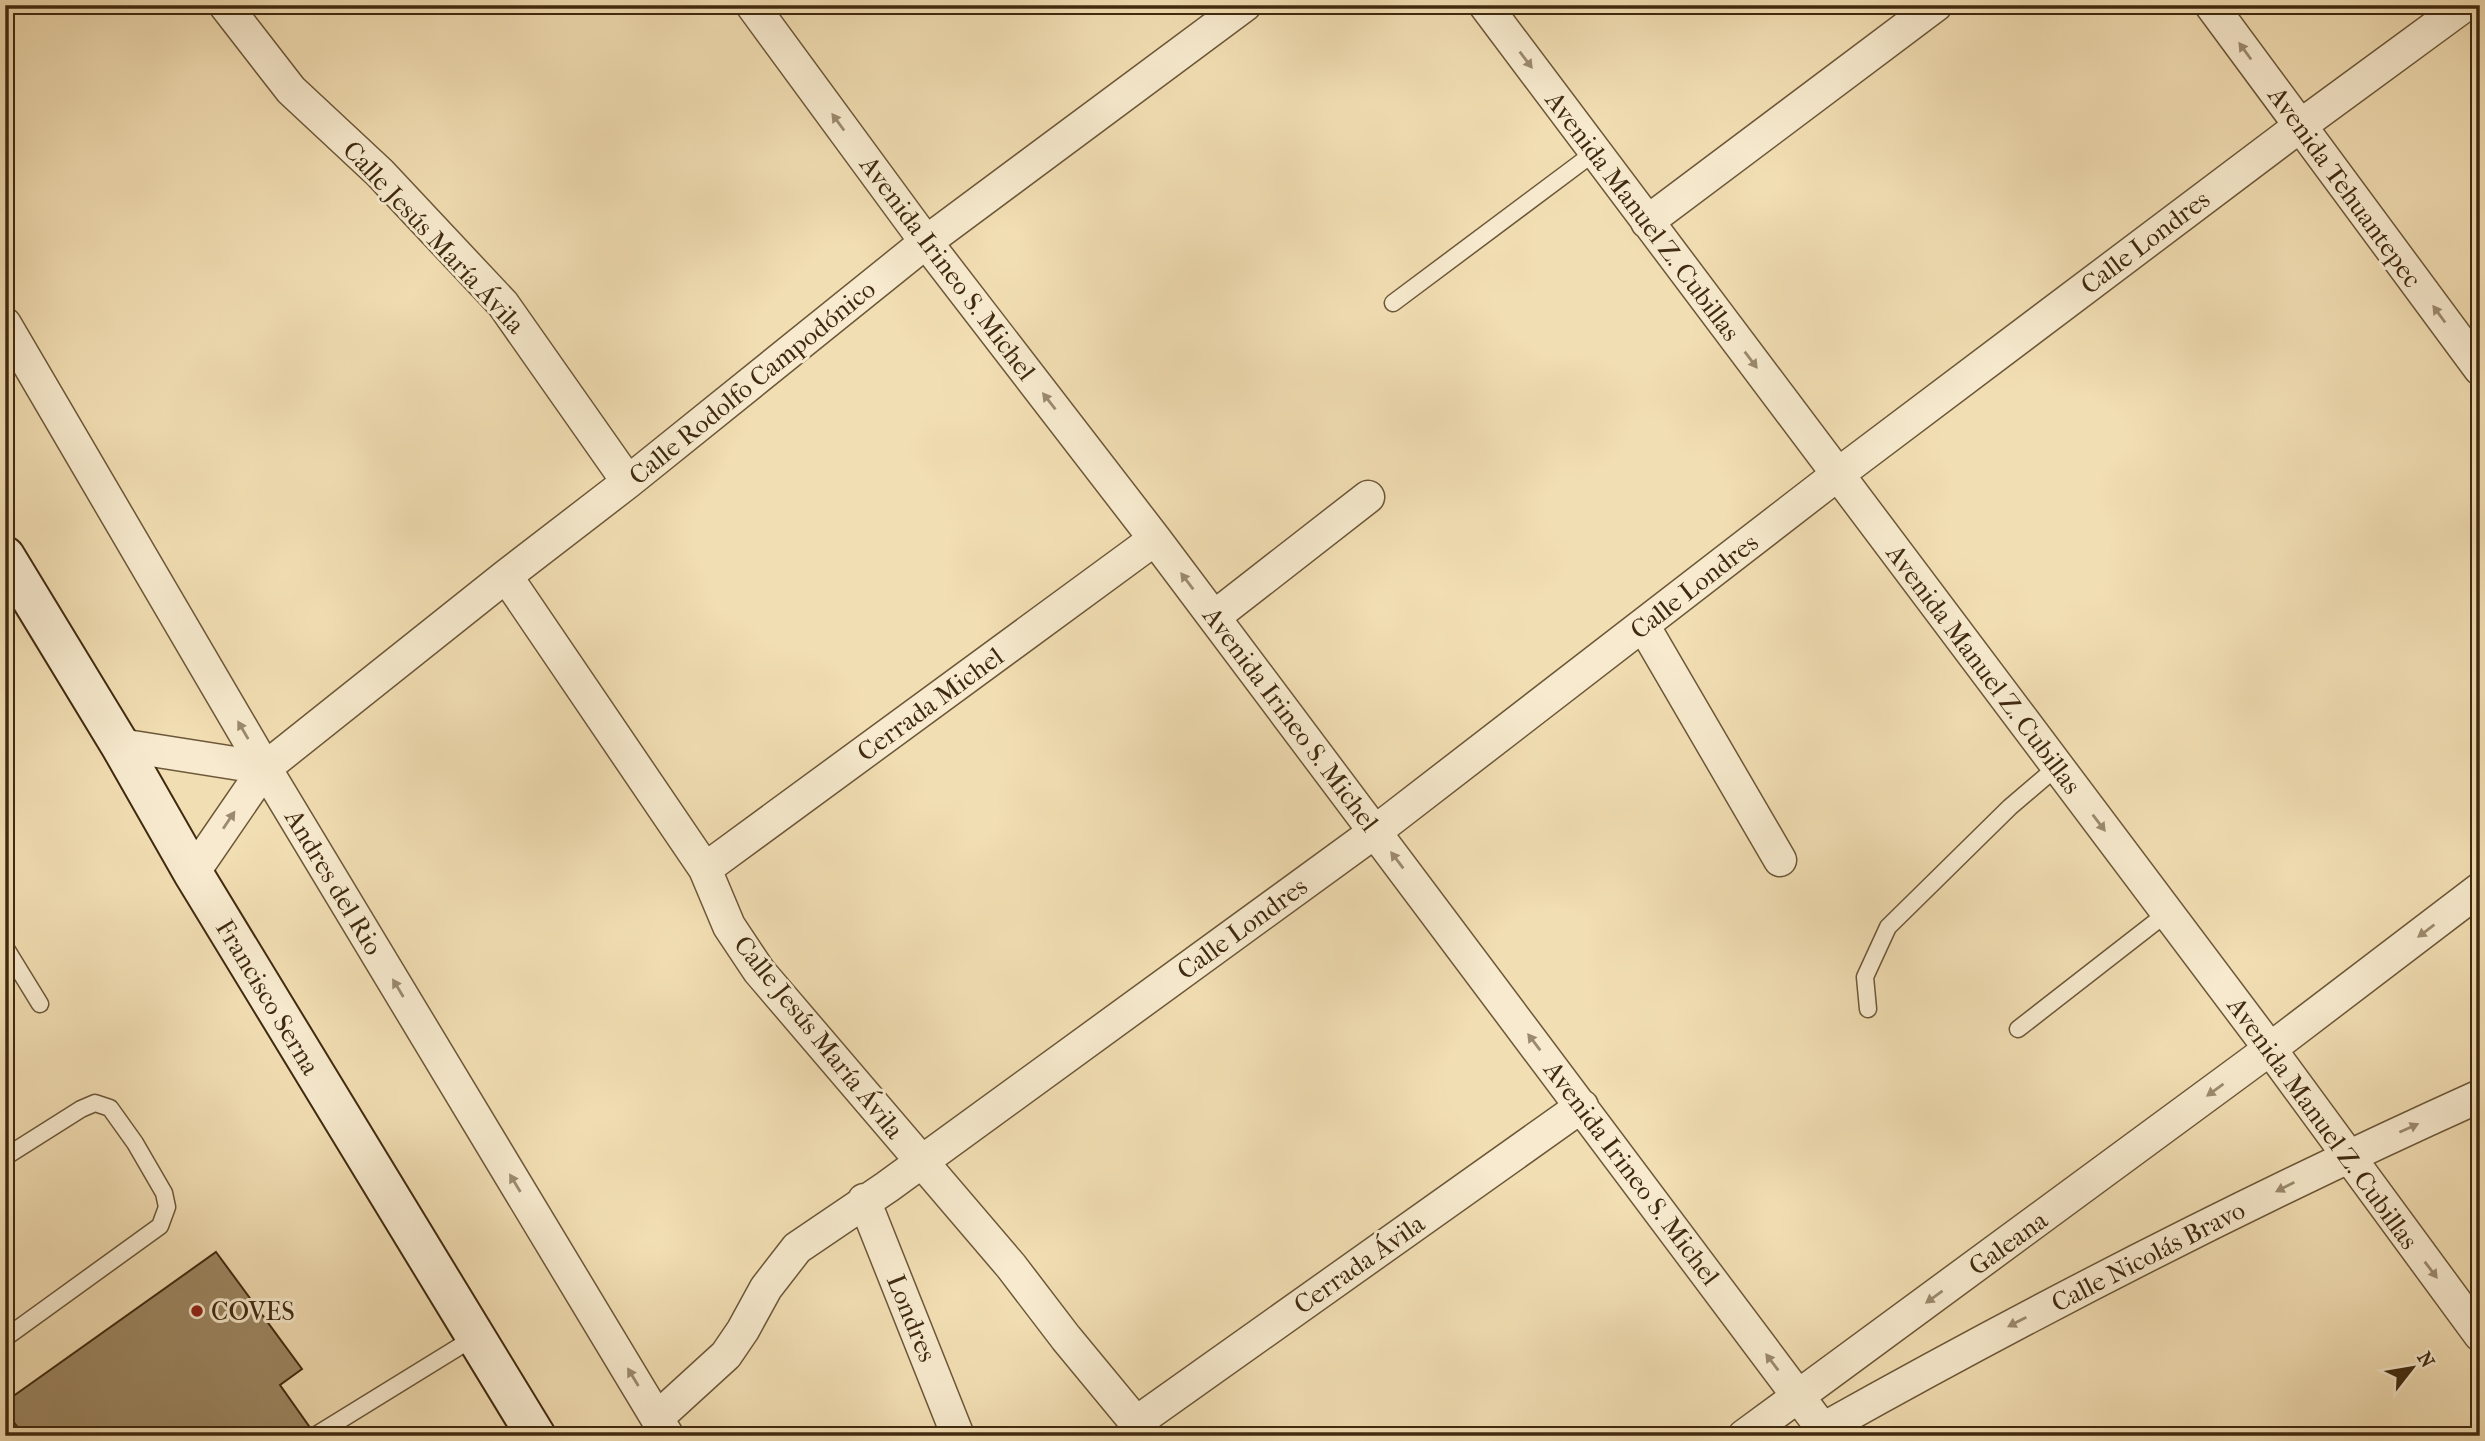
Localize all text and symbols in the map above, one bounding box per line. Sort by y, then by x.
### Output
one-way arrow [2238,42,2252,60]
one-way arrow [1519,51,1533,69]
street label: Avenida Tehuantepec [2261,80,2428,294]
street label: Avenida Manuel Z. Cubillas [1538,85,1747,347]
one-way arrow [831,113,845,131]
street label: Calle Jesús María Ávila [336,134,532,341]
street label: Avenida Irineo S. Michel [853,149,1042,386]
street label: Calle Londres [2075,184,2216,301]
street label: Calle Rodolfo Campodónico [623,273,882,491]
one-way arrow [2432,305,2446,324]
one-way arrow [1744,350,1758,369]
one-way arrow [1042,392,1056,410]
street label: Calle Londres [1624,527,1764,646]
street label: Avenida Manuel Z. Cubillas [1879,538,2088,800]
one-way arrow [1180,572,1194,591]
street label: Avenida Irineo S. Michel [1196,600,1385,837]
street label: Cerrada Michel [851,641,1010,768]
one-way arrow [236,720,249,739]
street label: Andres del Rio [278,803,389,961]
one-way arrow [222,810,235,830]
one-way arrow [2092,814,2106,832]
one-way arrow [1390,851,1404,869]
street label: Calle Londres [1171,871,1313,986]
street label: Francisco Serna [209,914,327,1081]
one-way arrow [2417,923,2435,938]
street label: Calle Jesús María Ávila [727,929,911,1146]
one-way arrow [391,978,404,997]
street label: Avenida Manuel Z. Cubillas [2220,990,2425,1255]
one-way arrow [1526,1033,1541,1051]
street label: Avenida Irineo S. Michel [1537,1054,1726,1291]
one-way arrow [2206,1083,2225,1097]
one-way arrow [2398,1122,2419,1133]
one-way arrow [509,1173,521,1192]
one-way arrow [2275,1181,2295,1192]
street label: Calle Nicolás Bravo [2046,1194,2250,1319]
street label: Galeana [1963,1204,2054,1282]
street label: Cerrada Ávila [1287,1207,1431,1321]
one-way arrow [2424,1260,2438,1279]
street label: Londres [880,1270,943,1366]
one-way arrow [1925,1290,1943,1304]
place label: COVES [211,1296,295,1327]
marker: COVES [189,1303,205,1319]
one-way arrow [2007,1317,2027,1328]
north arrow [2376,1332,2446,1402]
text: N [2413,1348,2439,1372]
one-way arrow [1765,1353,1780,1371]
one-way arrow [626,1368,639,1387]

